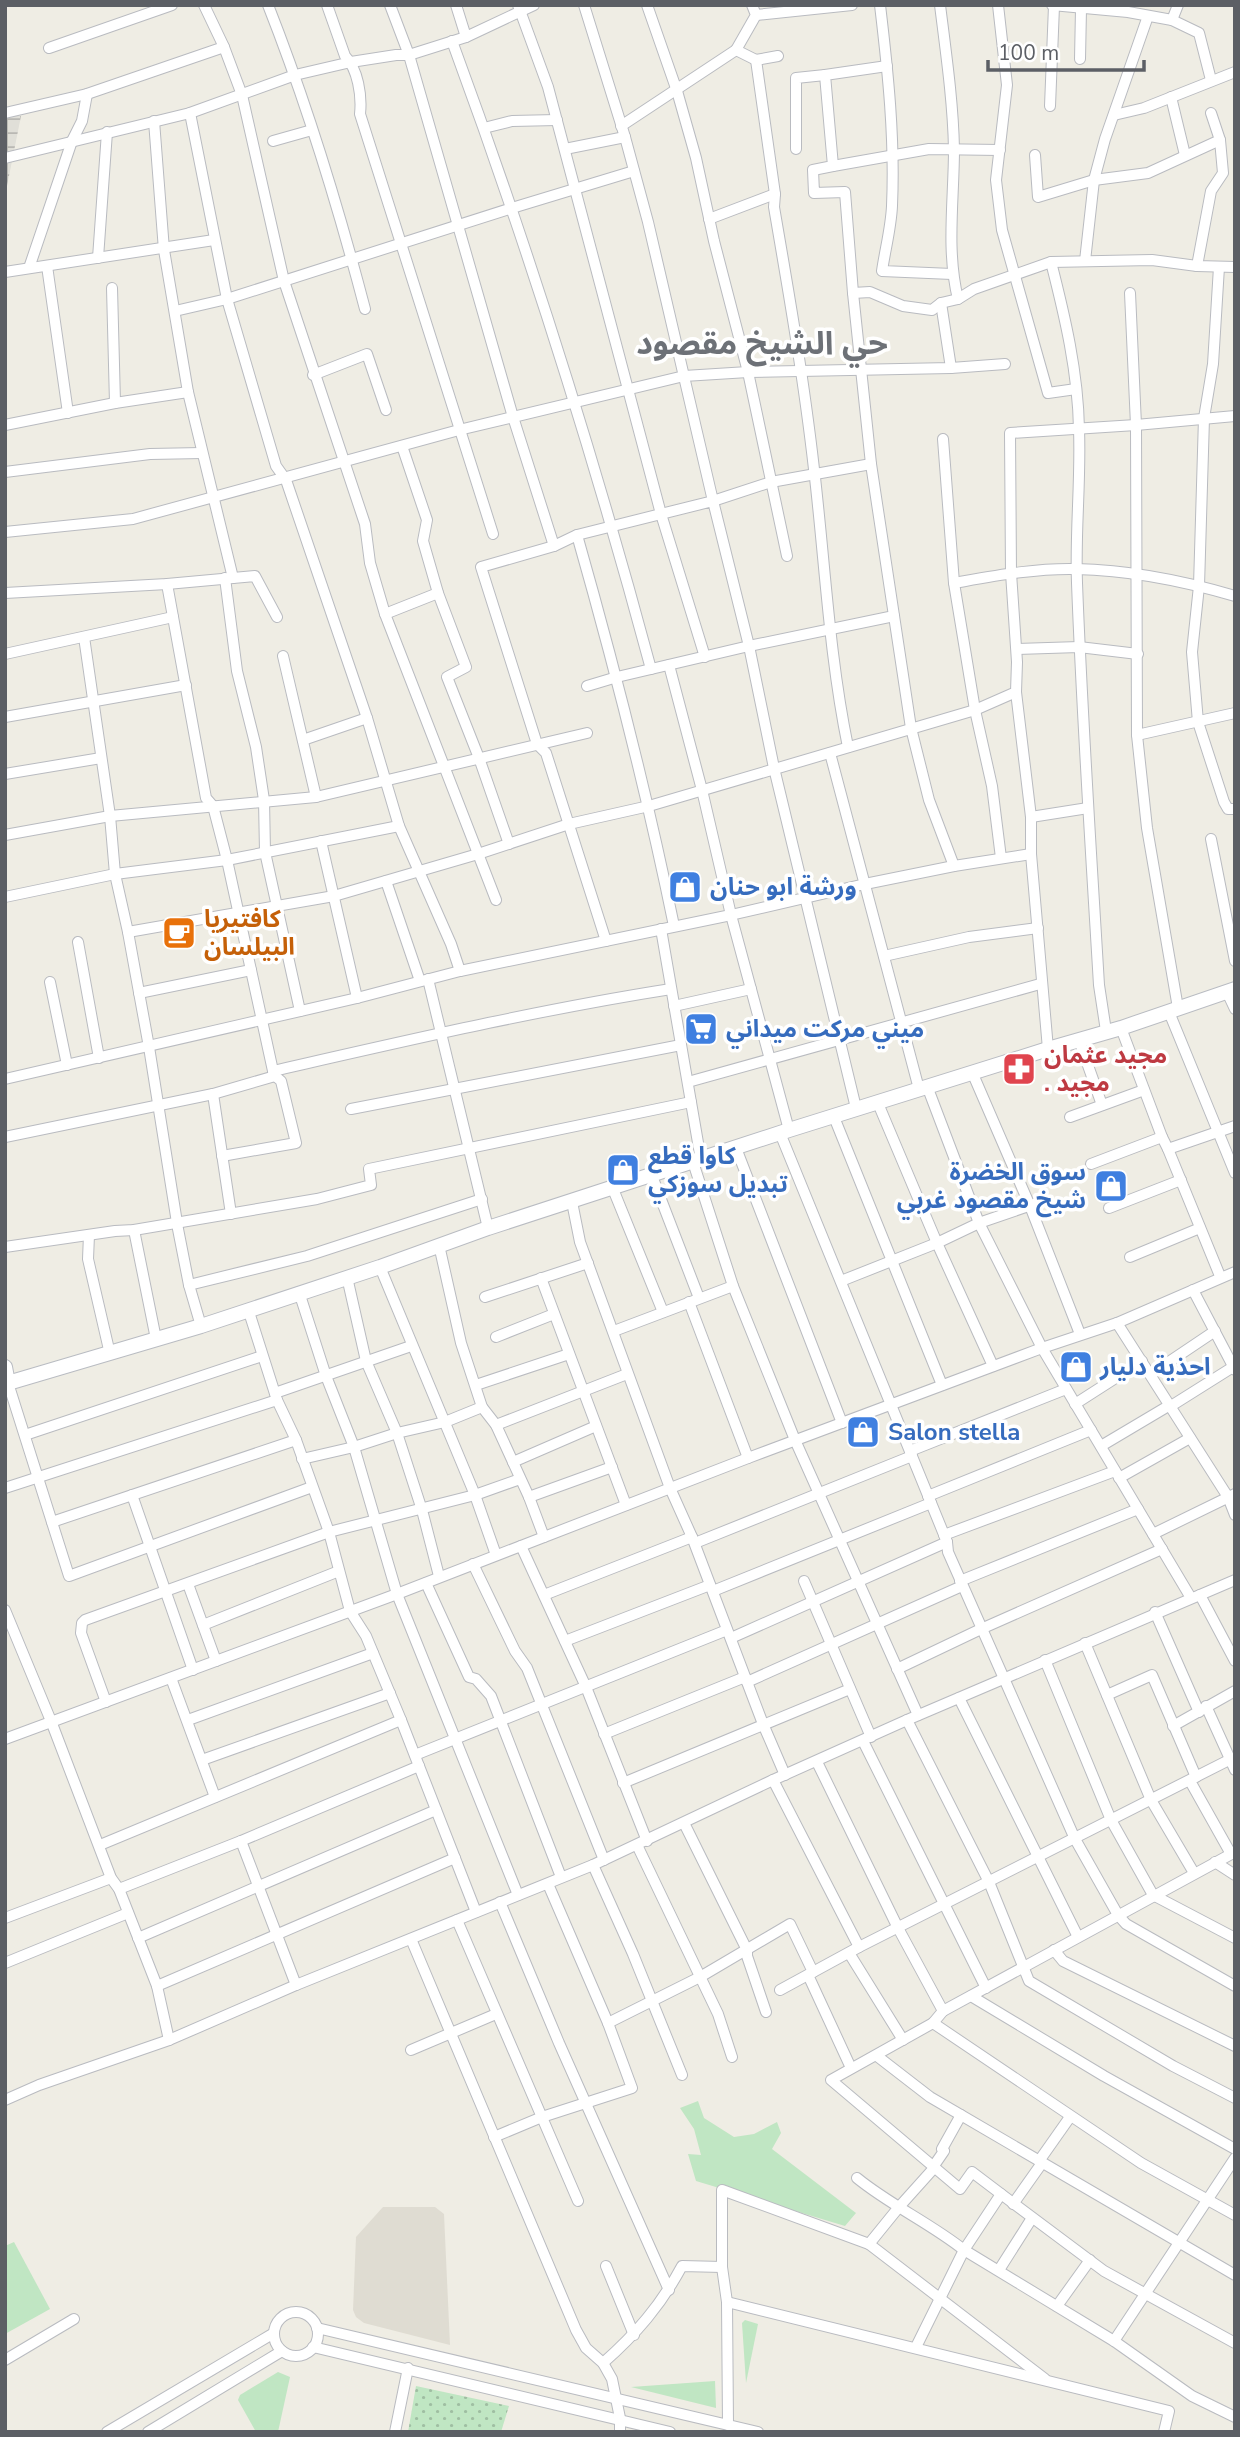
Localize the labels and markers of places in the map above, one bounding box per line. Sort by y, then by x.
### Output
shop icon: ورشة ابو حنان [666,868,704,906]
place label: ورشة ابو حنان [710,871,857,903]
place label: كافتيريا البيلسان [204,903,295,963]
cafe icon: كافتيريا البيلسان [160,914,198,952]
supermarket icon: ميني مركت ميداني [682,1010,720,1048]
place label: ميني مركت ميداني [726,1013,924,1049]
place label: مجيد عثمان . مجيد [1044,1039,1167,1099]
pharmacy icon: مجيد عثمان . مجيد [1000,1050,1038,1088]
place label: كاوا قطع تبديل سوزكي [648,1140,788,1204]
shop icon: كاوا قطع تبديل سوزكي [604,1151,642,1189]
place label: سوق الخضرة شيخ مقصود غربي [897,1156,1086,1220]
shop icon: سوق الخضرة شيخ مقصود غربي [1092,1167,1130,1205]
shop icon: احذية دليار [1057,1348,1095,1386]
place label: احذية دليار [1099,1351,1211,1383]
shop icon: Salon stella [844,1413,882,1451]
place label: Salon stella [888,1416,1020,1448]

